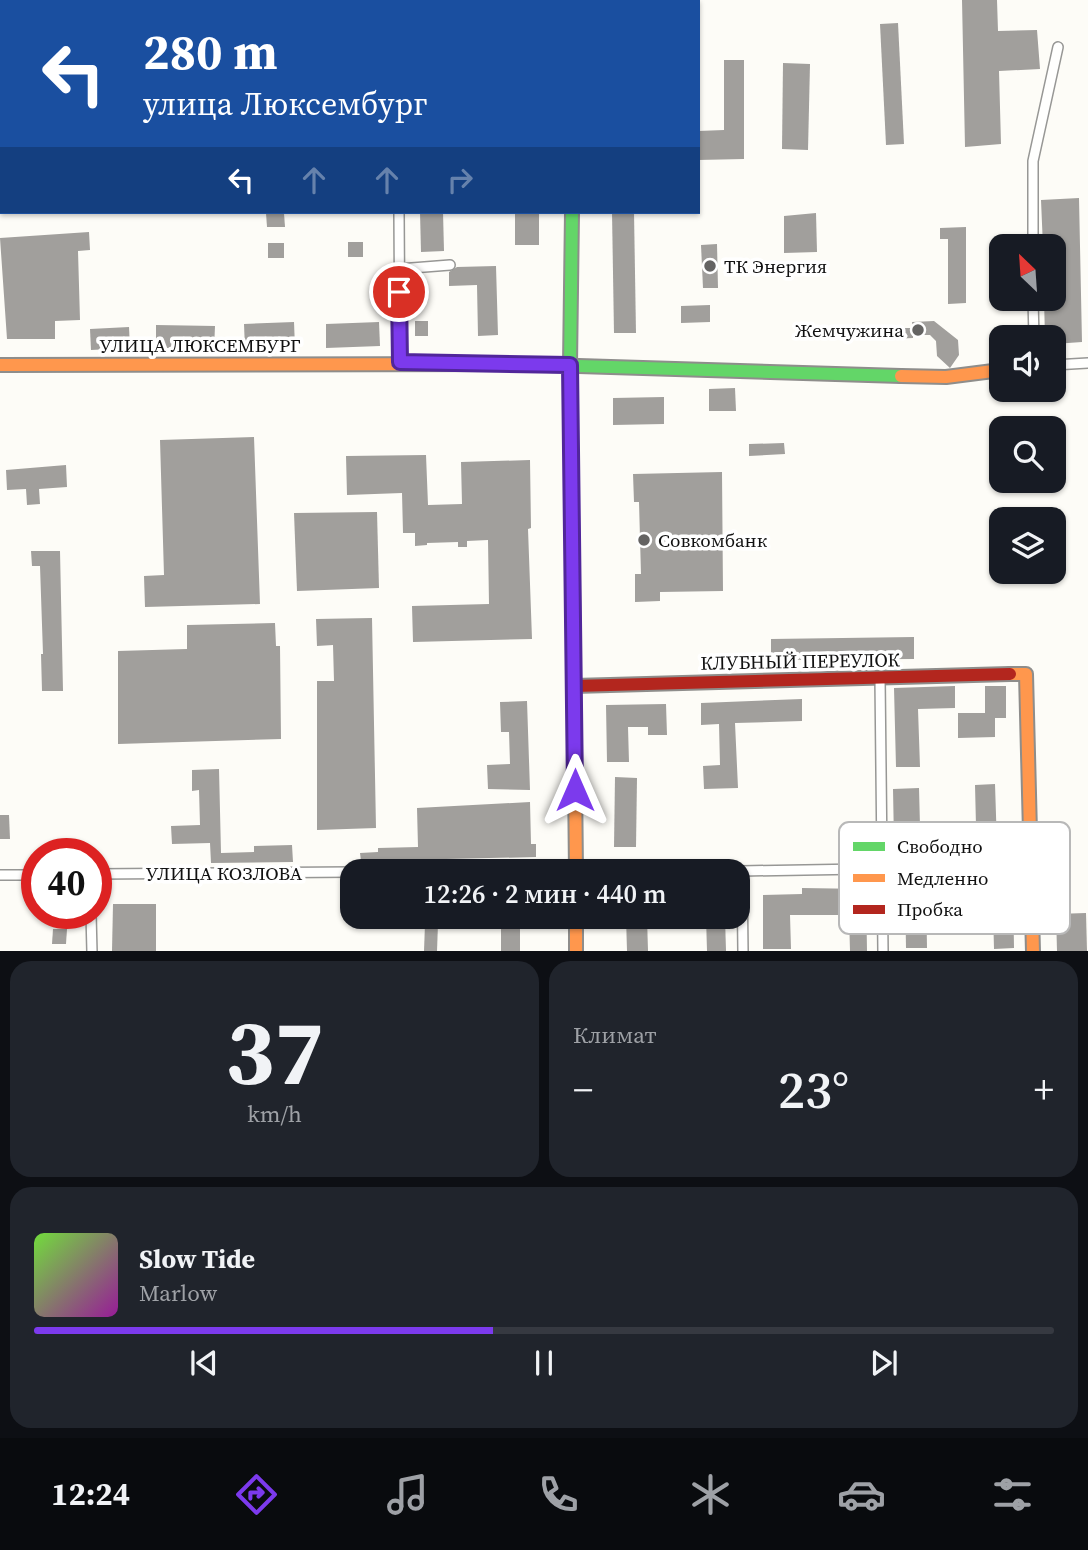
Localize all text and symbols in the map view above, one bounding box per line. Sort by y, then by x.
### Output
text: 280 m [143,18,278,85]
icon: left [28,28,119,119]
text: улица Люксембург [143,82,427,126]
icon: left [222,161,260,199]
icon: ahead [295,161,333,199]
icon: ahead [368,161,406,199]
icon: right [441,161,479,199]
north arrow [989,234,1066,312]
map controls [989,234,1066,584]
place label: ТК Энергия [724,253,827,279]
marker: ТК Энергия [702,258,718,274]
pin [369,262,429,322]
icon: arrive [380,273,418,311]
place label: Жемчужина [795,317,904,343]
marker: Жемчужина [910,322,926,338]
button: sound [989,325,1066,402]
street label: УЛИЦА ЛЮКСЕМБУРГ [99,332,301,358]
button: search [989,416,1066,493]
button: layers [989,507,1066,584]
place label: Совкомбанк [658,527,768,553]
marker: Совкомбанк [636,532,652,548]
street label: КЛУБНЫЙ ПЕРЕУЛОК [700,646,901,676]
position arrow [538,753,612,827]
legend [839,822,1070,934]
text: Свободно [897,833,983,859]
speed limit sign: 40 [21,838,112,929]
street label: УЛИЦА КОЗЛОВА [146,860,303,886]
text: Медленно [897,865,988,891]
text: 12:26 · 2 мин · 440 m [424,876,666,912]
text: Пробка [897,896,963,922]
text: 37 [225,990,324,1114]
text: Климат [573,1019,657,1051]
text: 23° [778,1054,849,1125]
text: − [573,1064,593,1116]
text: + [1034,1064,1054,1116]
text: km/h [247,1098,302,1130]
text: Slow Tide [139,1241,255,1277]
text: Marlow [139,1277,217,1309]
icon: previous [185,1344,223,1382]
icon: pause [525,1344,563,1382]
icon: next [865,1344,903,1382]
icon: directions [232,1470,281,1519]
icon: music [383,1470,432,1519]
icon: phone [534,1470,583,1519]
icon: climate [686,1470,735,1519]
icon: car [837,1470,886,1519]
icon: filters [988,1470,1037,1519]
text: 12:24 [51,1472,130,1516]

